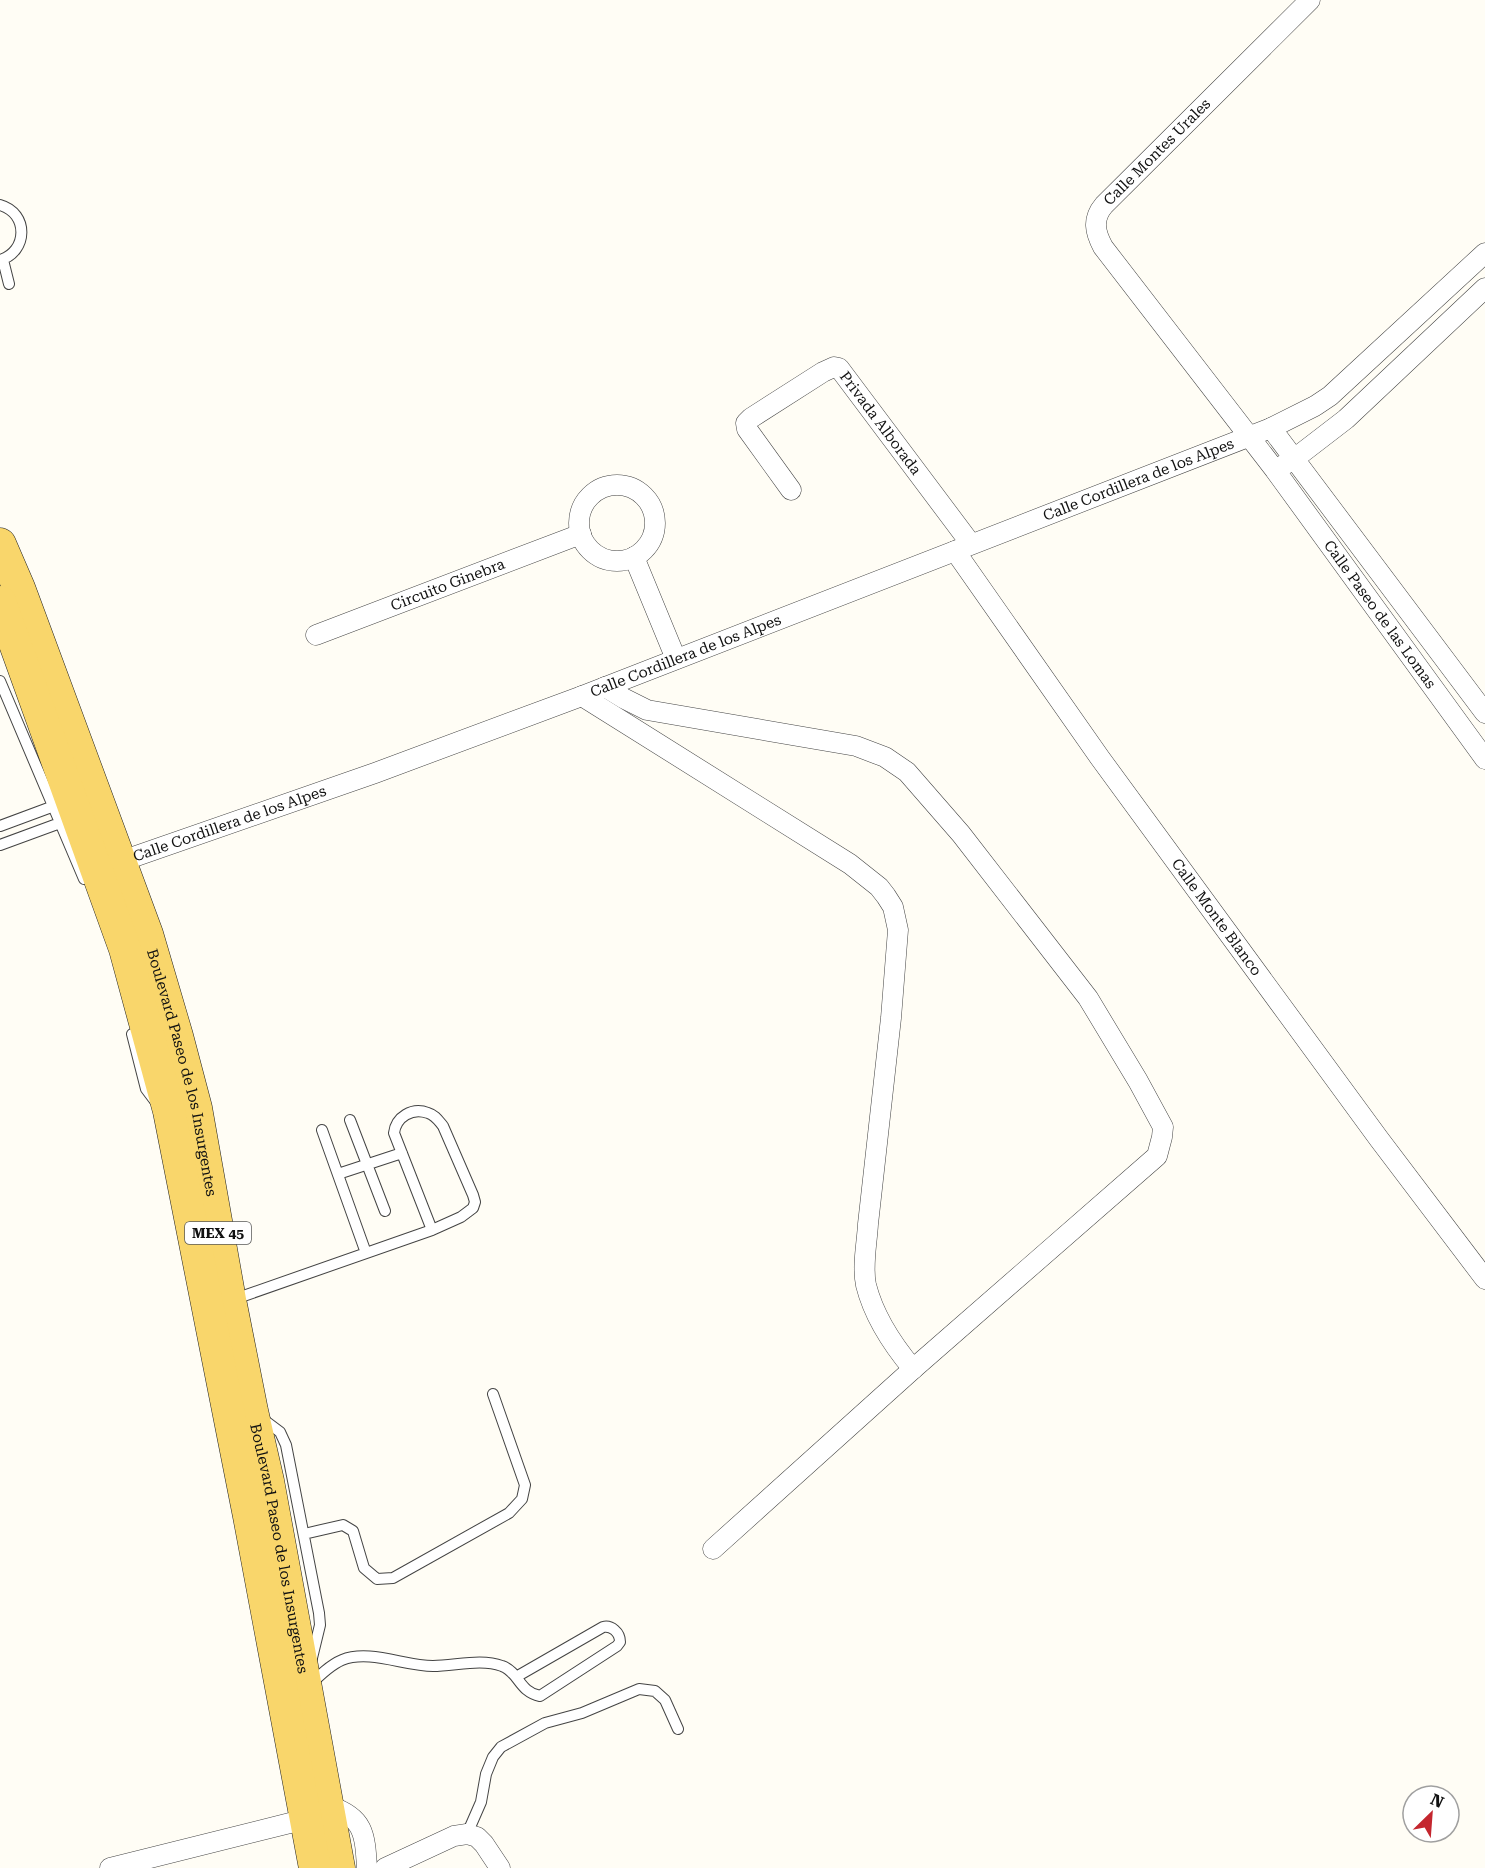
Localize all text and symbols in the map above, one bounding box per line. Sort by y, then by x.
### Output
street label: Calle Montes Urales [1100,95,1214,209]
street label: Privada Alborada [836,368,925,478]
street label: Calle Cordillera de los Alpes [1041,434,1236,525]
street label: Calle Paseo de las Lomas [1320,537,1440,692]
street label: Circuito Ginebra [388,555,507,615]
street label: Calle Cordillera de los Alpes [588,610,784,701]
street label: Calle Cordillera de los Alpes [131,782,328,865]
street label: Calle Monte Blanco [1168,855,1265,979]
street label: Boulevard Paseo de los Insurgentes [143,947,220,1198]
road number: MEX 45 [185,1222,251,1244]
street label: Boulevard Paseo de los Insurgentes [246,1422,312,1675]
north arrow [1401,1784,1461,1844]
text: N [1428,1790,1447,1812]

